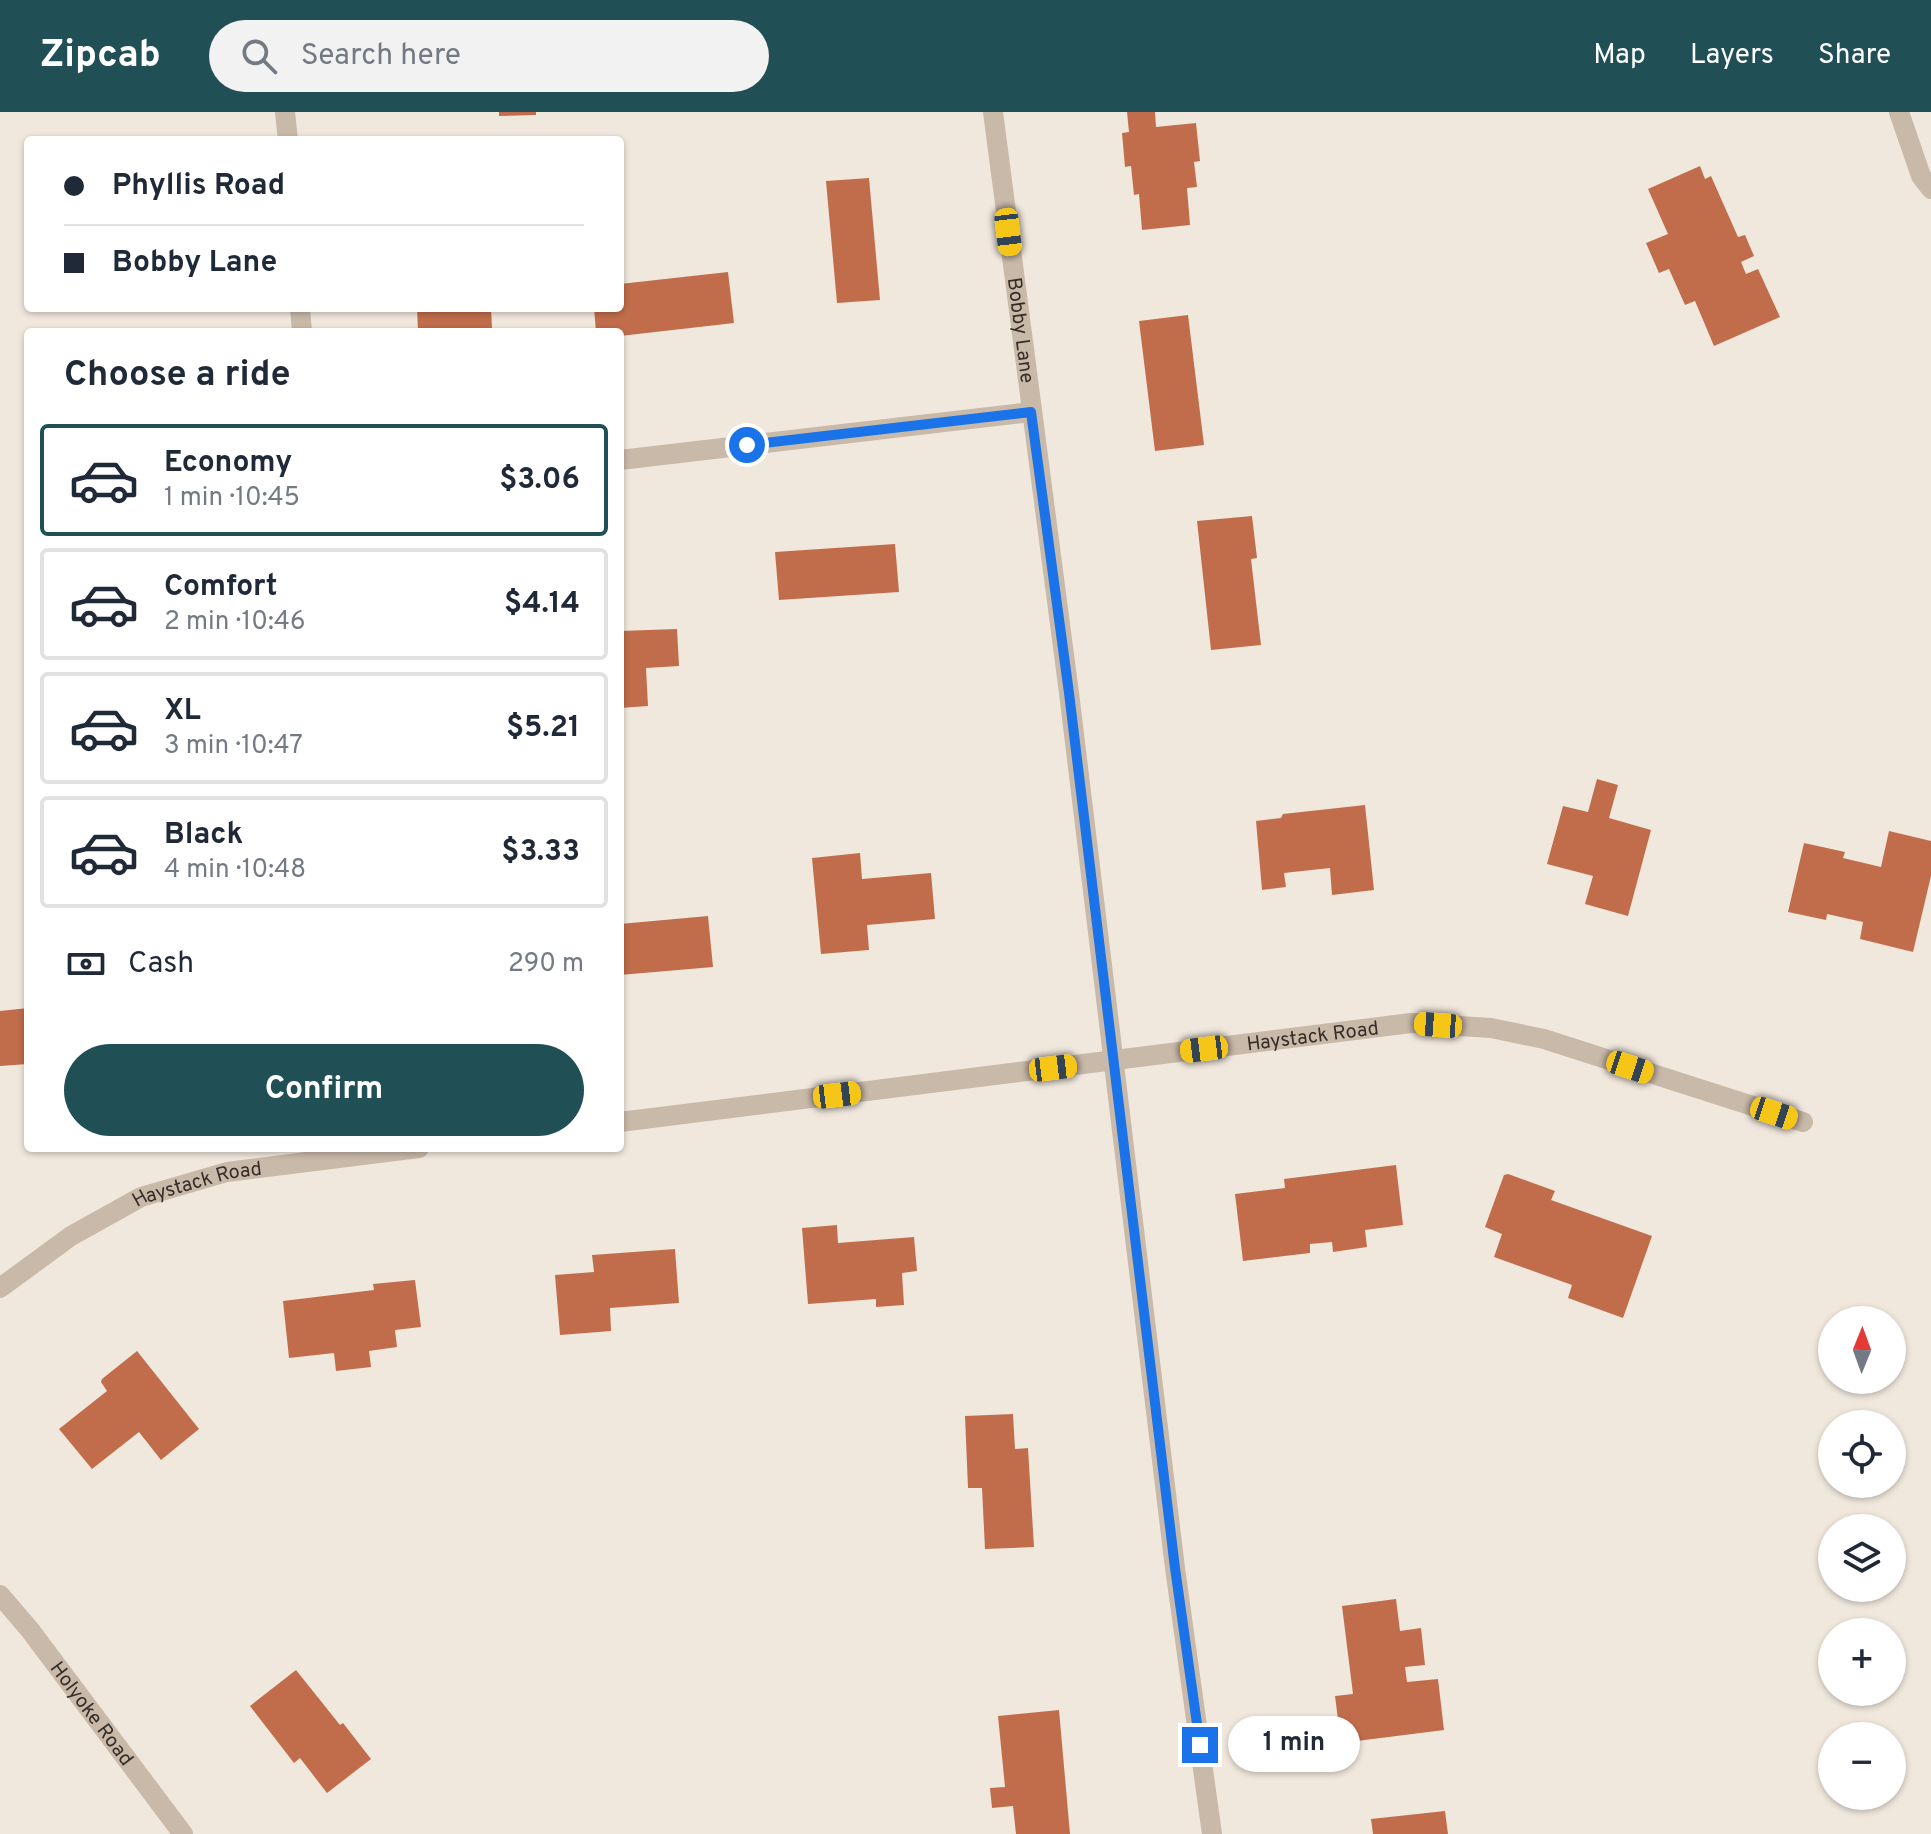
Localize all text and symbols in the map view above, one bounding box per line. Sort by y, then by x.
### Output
search box [209,20,769,92]
text: Zipcab [40,32,161,81]
icon: search [237,34,281,78]
text: Search here [301,38,461,75]
text: Map [1593,38,1646,74]
text: Layers [1690,38,1774,74]
text: Share [1818,38,1891,74]
text: Phyllis Road [112,168,285,205]
car [993,207,1023,257]
text: Bobby Lane [112,245,277,282]
street label: Bobby Lane [1000,276,1039,385]
text: Choose a ride [64,353,290,399]
route start [729,427,765,463]
icon: car [68,444,140,516]
text: Economy [164,445,292,482]
text: $3.06 [499,462,580,499]
text: 1 min · 10:45 [164,482,300,515]
icon: car [68,568,140,640]
text: Comfort [164,569,277,606]
text: $4.14 [504,586,580,623]
text: 2 min · 10:46 [164,606,305,639]
icon: car [68,692,140,764]
text: XL [164,693,201,730]
text: $5.21 [506,710,580,747]
text: 3 min · 10:47 [164,730,303,763]
icon: car [68,816,140,888]
text: Black [164,817,243,854]
text: $3.33 [501,834,580,871]
text: 4 min · 10:48 [164,854,306,887]
icon: cash [64,942,108,986]
text: Cash [128,946,194,983]
text: 290 m [508,948,584,981]
car [1413,1011,1463,1039]
street label: Haystack Road [1245,1016,1381,1058]
car [1179,1034,1229,1064]
button: Confirm [64,1044,584,1136]
car [1603,1048,1657,1086]
car [1028,1053,1078,1083]
car [812,1080,862,1110]
car [1747,1094,1801,1132]
street label: Haystack Road [128,1157,263,1214]
north arrow [1818,1306,1906,1394]
map controls [1818,1306,1906,1810]
button: locate [1818,1410,1906,1498]
button: layers [1818,1514,1906,1602]
button: + [1818,1618,1906,1706]
street label: Holyoke Road [43,1657,138,1772]
callout: 1 min [1228,1717,1360,1773]
button: − [1818,1722,1906,1810]
route end [1182,1727,1218,1763]
text: 1 min [1263,1727,1325,1760]

